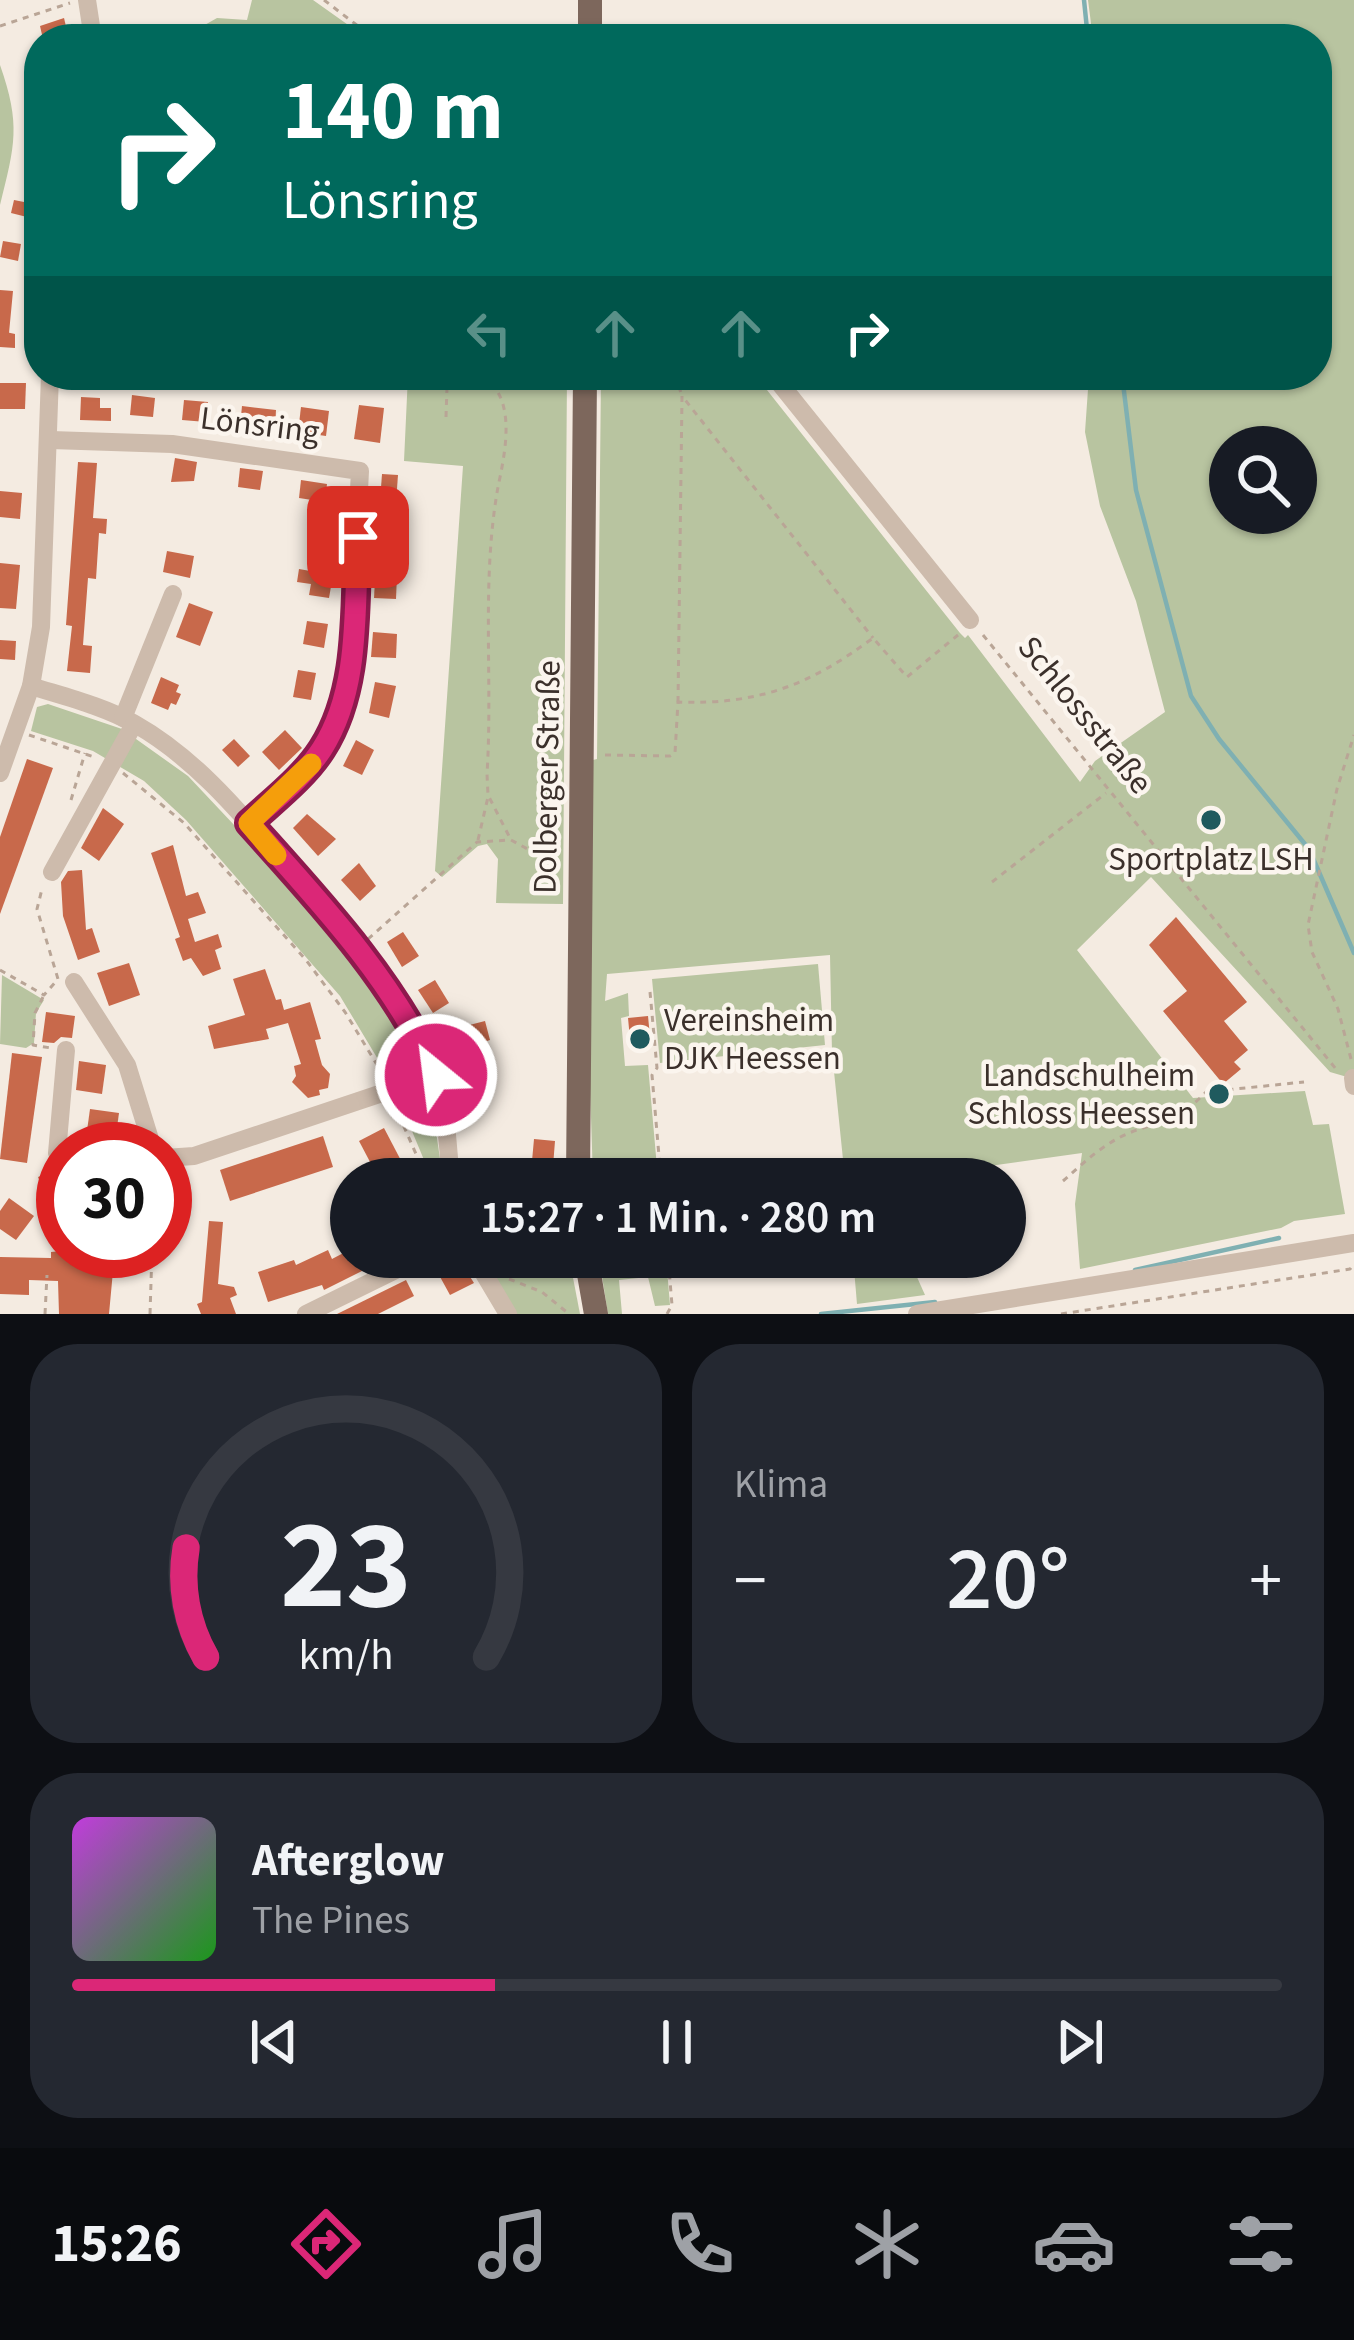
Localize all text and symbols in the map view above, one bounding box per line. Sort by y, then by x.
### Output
text: 140 m [282,52,504,172]
icon: right [84,72,240,228]
text: Lönsring [282,163,478,240]
icon: left [456,300,522,366]
icon: ahead [582,300,648,366]
icon: ahead [708,300,774,366]
icon: right [834,300,900,366]
street label: Lönsring [198,394,323,456]
map controls [1209,426,1317,534]
button: search [1209,426,1317,534]
pin [307,486,409,588]
icon: arrive [325,504,391,570]
street label: Schlossstraße [1006,626,1164,804]
street label: Dolberger Straße [521,660,573,894]
marker: Sportplatz LSH [1198,807,1224,833]
place label: Sportplatz LSH [1108,836,1314,883]
place label: Vereinsheim DJK Heessen [664,997,841,1082]
position arrow [373,1012,499,1138]
marker: Vereinsheim DJK Heessen [627,1026,653,1052]
place label: Landschulheim Schloss Heessen [968,1052,1195,1137]
marker: Landschulheim Schloss Heessen [1206,1081,1232,1107]
speed limit sign: 30 [36,1122,192,1278]
text: 15:27 · 1 Min. · 280 m [480,1186,876,1250]
text: Klima [734,1457,828,1513]
text: 23 [280,1478,412,1656]
text: 20° [946,1516,1070,1644]
text: − [734,1534,767,1628]
text: + [1249,1534,1282,1628]
text: km/h [298,1624,394,1685]
text: Afterglow [252,1829,445,1893]
text: The Pines [252,1893,410,1949]
icon: previous [241,2009,307,2075]
icon: pause [644,2009,710,2075]
icon: next [1047,2009,1113,2075]
icon: directions [284,2202,368,2286]
icon: music [471,2202,555,2286]
icon: phone [658,2202,742,2286]
icon: climate [845,2202,929,2286]
icon: car [1032,2202,1116,2286]
icon: filters [1219,2202,1303,2286]
text: 15:26 [51,2206,182,2283]

